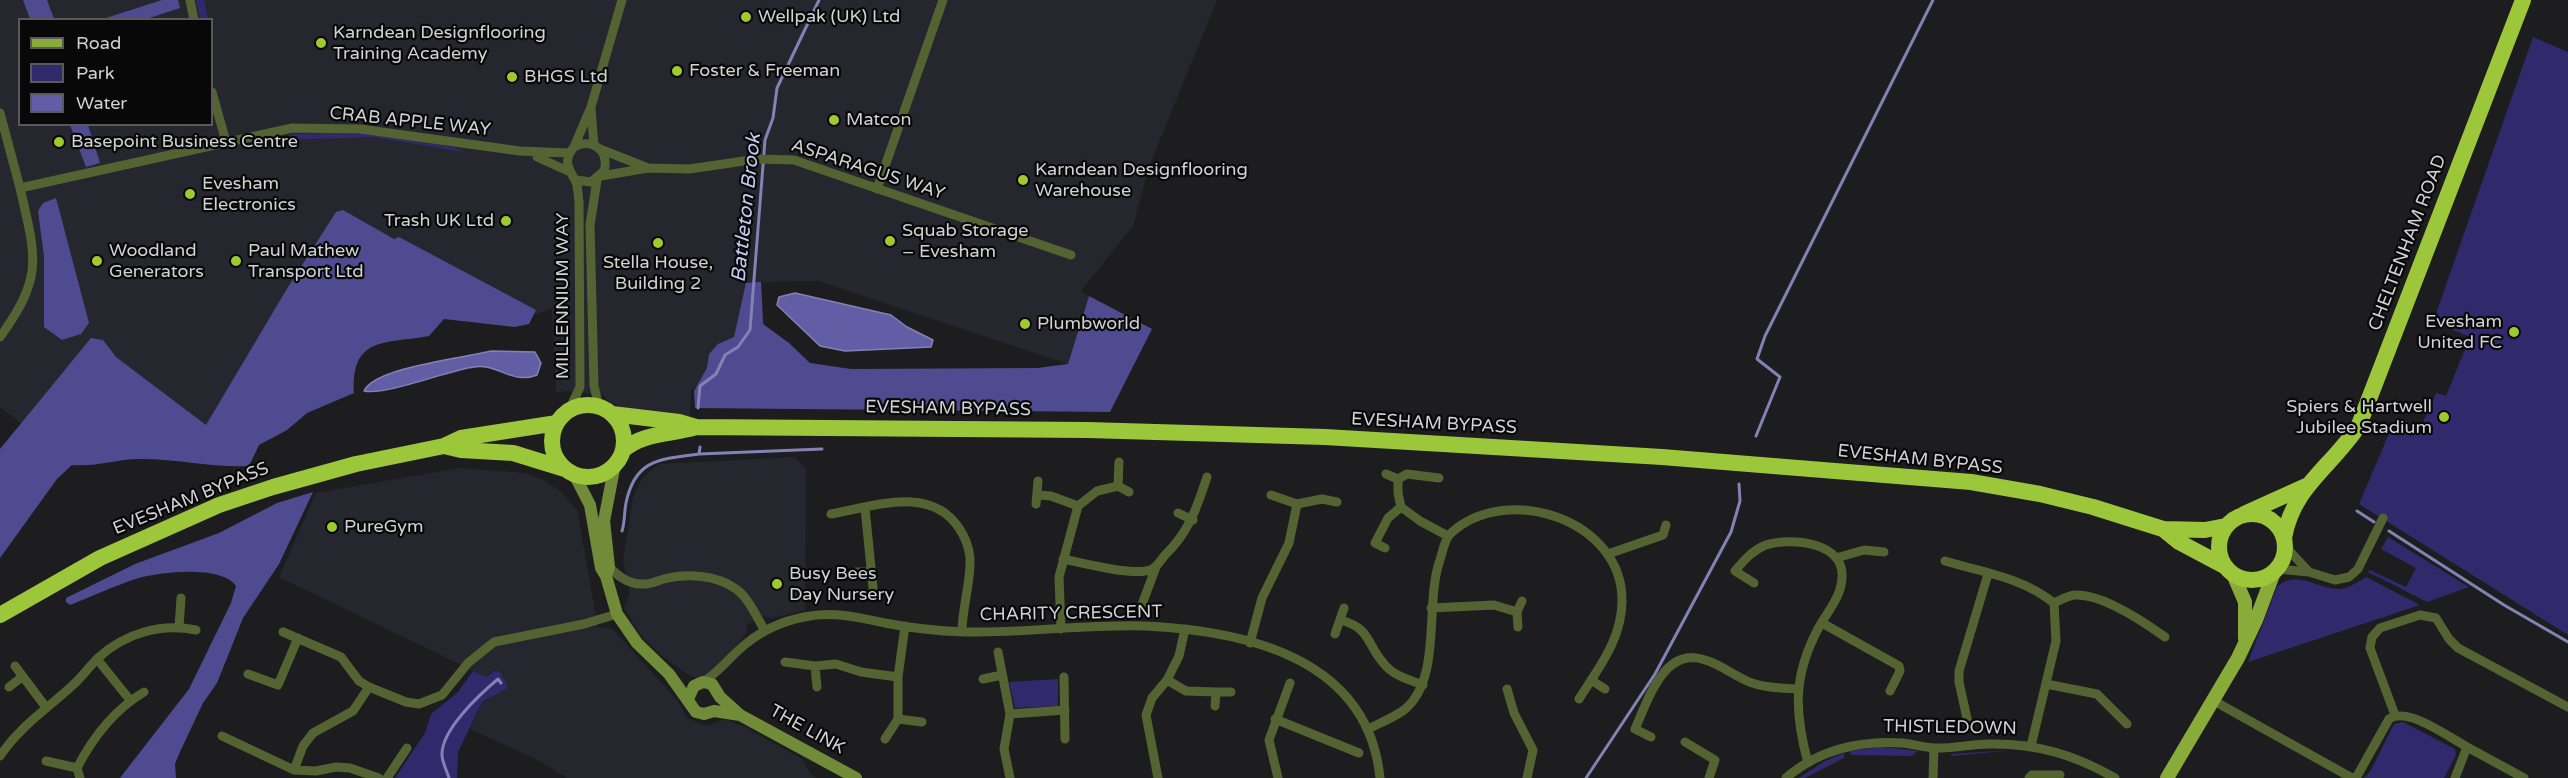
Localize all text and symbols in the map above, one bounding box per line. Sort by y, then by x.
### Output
place label: Wellpak (UK) Ltd [758,6,900,28]
marker: Wellpak (UK) Ltd [739,10,753,24]
legend [18,18,213,126]
place label: Karndean Designflooring Training Academy [333,22,546,64]
text: Road [76,32,121,54]
marker: Karndean Designflooring Training Academy [314,36,328,50]
place label: Foster & Freeman [689,60,840,82]
text: Park [76,62,114,84]
marker: Foster & Freeman [670,64,684,78]
place label: BHGS Ltd [524,66,608,88]
marker: BHGS Ltd [505,70,519,84]
text: Water [76,92,127,114]
street label: CRAB APPLE WAY [328,103,492,141]
place label: Matcon [846,109,911,131]
marker: Matcon [827,113,841,127]
place label: Basepoint Business Centre [71,131,298,153]
water label: Battleton Brook [727,132,767,284]
marker: Basepoint Business Centre [52,135,66,149]
street label: ASPARAGUS WAY [788,135,948,205]
street label: CHELTENHAM ROAD [2364,152,2452,334]
place label: Karndean Designflooring Warehouse [1035,159,1248,201]
place label: Evesham Electronics [202,173,296,216]
marker: Karndean Designflooring Warehouse [1016,173,1030,187]
marker: Evesham Electronics [183,187,197,201]
place label: Trash UK Ltd [384,210,494,232]
street label: MILLENNIUM WAY [552,213,574,379]
marker: Trash UK Ltd [499,214,513,228]
place label: Squab Storage – Evesham [902,220,1029,262]
marker: Squab Storage – Evesham [883,234,897,248]
marker: Stella House, Building 2 [651,236,665,250]
place label: Woodland Generators [109,240,204,282]
place label: Paul Mathew Transport Ltd [248,240,364,282]
place label: Stella House, Building 2 [603,252,713,294]
marker: Woodland Generators [90,254,104,268]
marker: Paul Mathew Transport Ltd [229,254,243,268]
place label: Evesham United FC [2417,311,2502,354]
place label: Plumbworld [1037,313,1140,335]
marker: Plumbworld [1018,317,1032,331]
marker: Evesham United FC [2507,325,2521,339]
place label: Spiers & Hartwell Jubilee Stadium [2286,396,2432,438]
street label: EVESHAM BYPASS [865,397,1031,421]
street label: EVESHAM BYPASS [1351,409,1517,439]
marker: Spiers & Hartwell Jubilee Stadium [2437,410,2451,424]
street label: EVESHAM BYPASS [1836,441,2004,479]
street label: EVESHAM BYPASS [110,458,272,540]
place label: PureGym [344,516,423,538]
marker: PureGym [325,520,339,534]
place label: Busy Bees Day Nursery [789,563,894,606]
marker: Busy Bees Day Nursery [770,577,784,591]
street label: CHARITY CRESCENT [979,602,1163,626]
street label: THE LINK [766,701,848,759]
street label: THISTLEDOWN [1883,716,2017,740]

